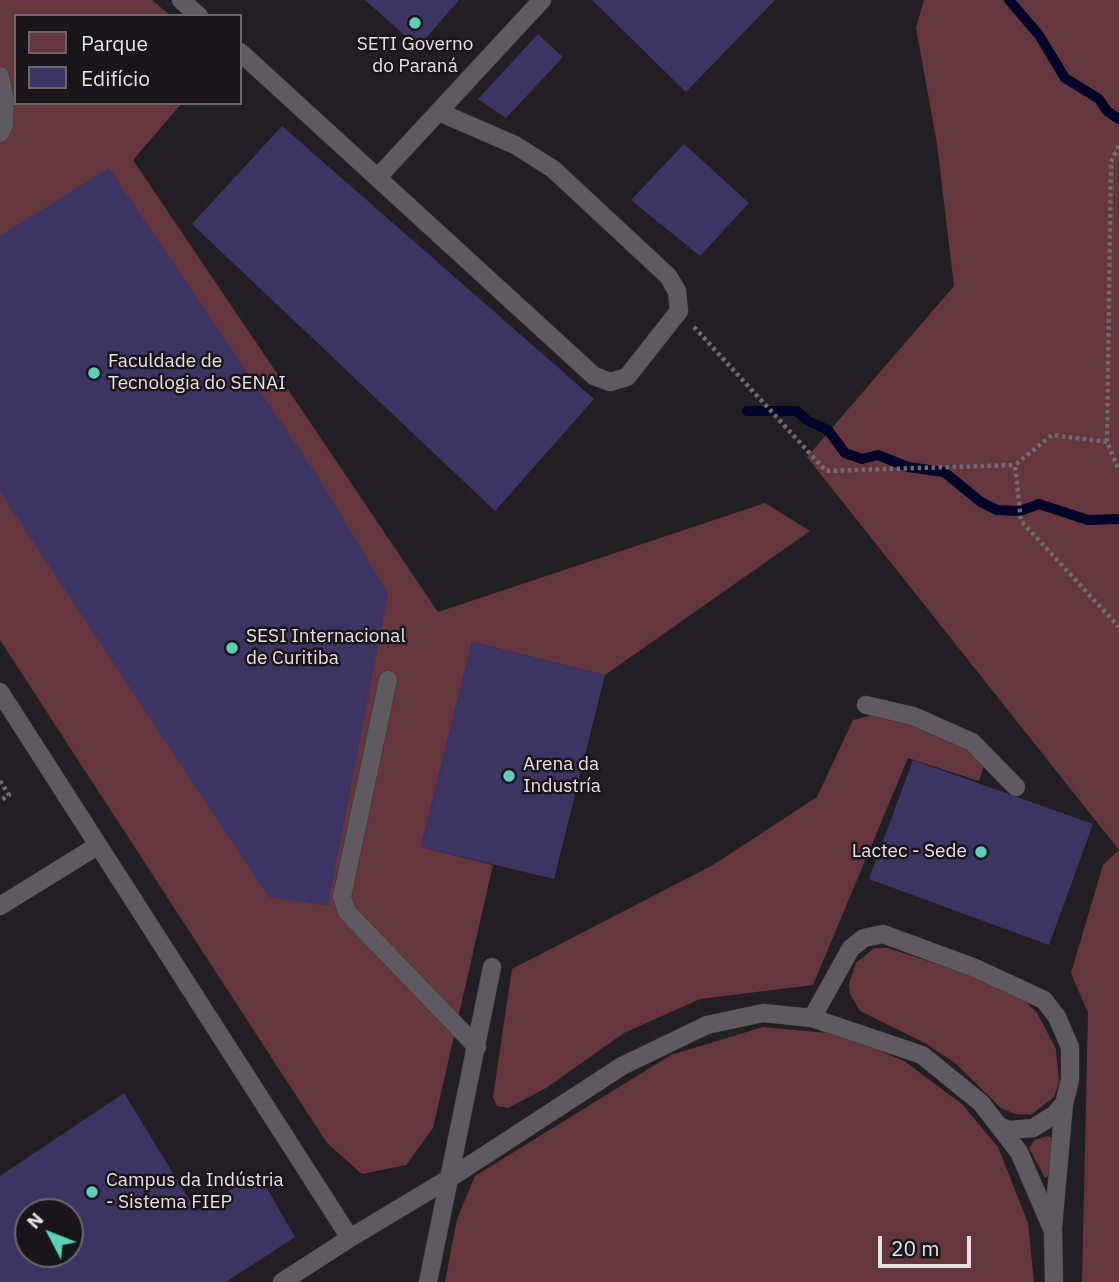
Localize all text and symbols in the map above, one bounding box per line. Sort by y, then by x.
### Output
legend [14,14,242,105]
marker: SETI Governo do Paraná [407,15,423,31]
text: Parque [81,29,148,57]
place label: SETI Governo do Paraná [357,34,473,78]
text: Edifício [81,64,150,92]
place label: Faculdade de Tecnologia do SENAI [108,351,286,395]
marker: Faculdade de Tecnologia do SENAI [86,365,102,381]
place label: SESI Internacional de Curitiba [246,626,406,670]
marker: SESI Internacional de Curitiba [224,640,240,656]
place label: Arena da Industría [523,754,601,798]
marker: Arena da Industría [501,768,517,784]
place label: Lactec - Sede [852,841,967,863]
marker: Lactec - Sede [973,844,989,860]
place label: Campus da Indústria - Sistema FIEP [106,1170,284,1214]
marker: Campus da Indústria - Sistema FIEP [84,1184,100,1200]
north arrow [14,1198,84,1268]
text: N [21,1207,48,1233]
scale bar [881,1222,974,1266]
text: 20 m [891,1234,940,1262]

